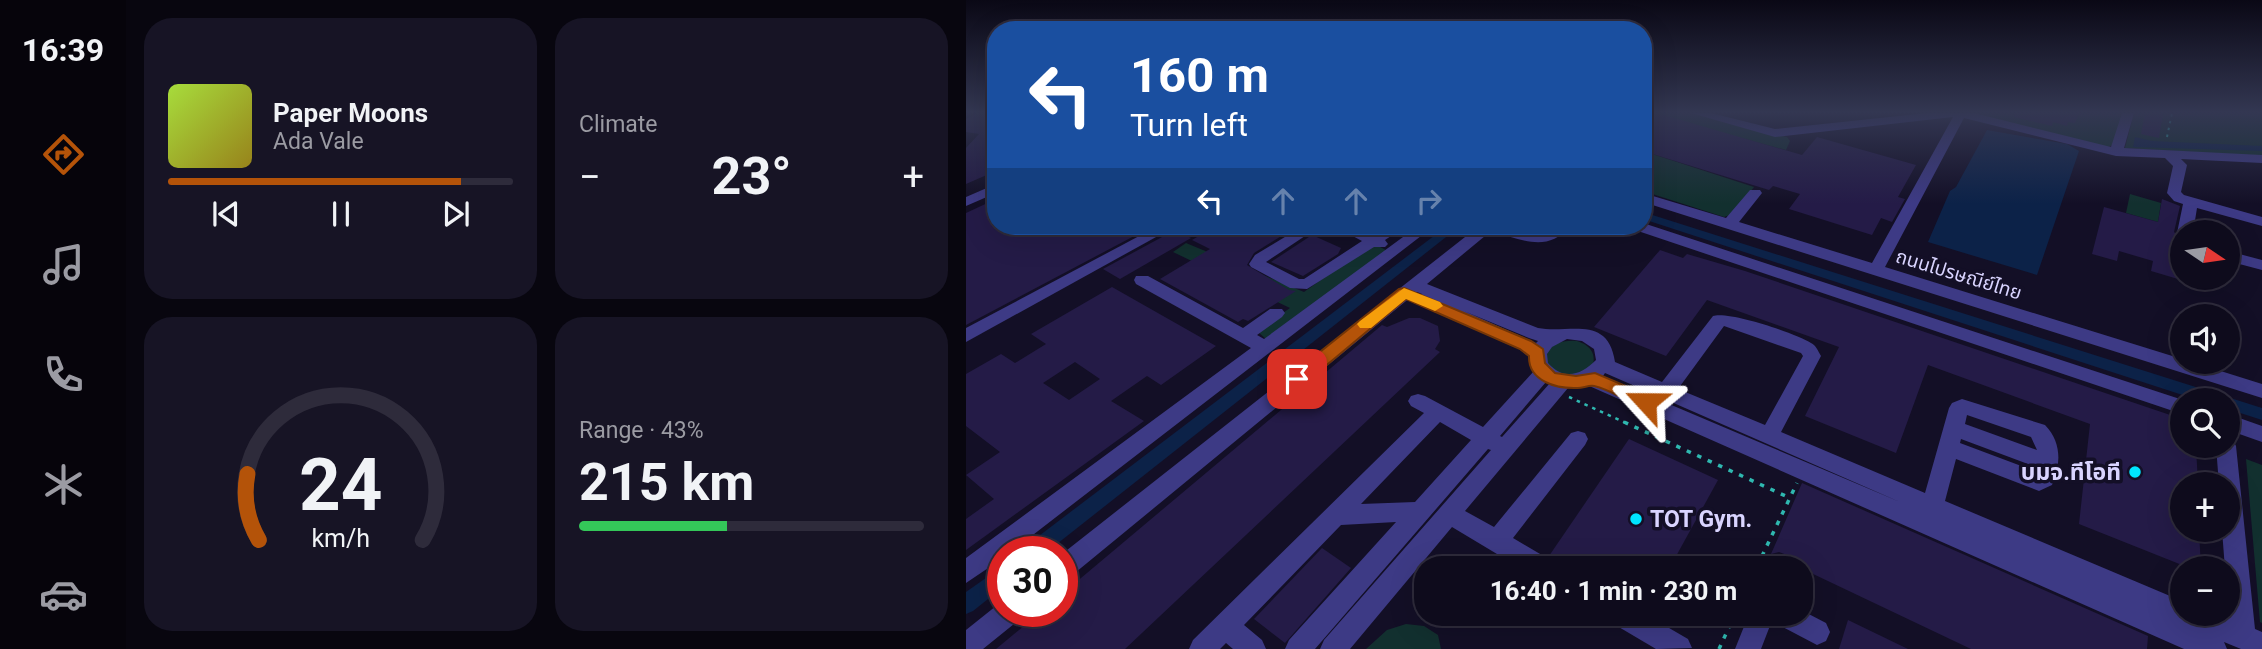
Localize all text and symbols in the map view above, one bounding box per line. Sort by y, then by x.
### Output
text: 16:39 [22,31,104,69]
text: 160 m [1130,47,1269,104]
icon: left [1015,49,1106,140]
text: Paper Moons [273,98,428,128]
text: Turn left [1130,106,1248,144]
text: Climate [579,111,658,138]
text: Ada Vale [273,128,364,155]
icon: directions [39,130,88,179]
text: 23° [712,146,792,207]
text: − [579,155,601,199]
text: + [902,155,924,199]
icon: left [1191,182,1229,220]
icon: ahead [1264,182,1302,220]
icon: ahead [1337,182,1375,220]
icon: right [1410,182,1448,220]
icon: previous [207,195,245,233]
icon: pause [322,195,360,233]
icon: next [437,195,475,233]
north arrow [2170,220,2240,290]
map controls [2170,220,2240,626]
icon: music [39,240,88,289]
street label: ถนนไปรษณีย์ไทย [1893,244,2025,305]
button: sound [2170,304,2240,374]
pin [1267,349,1327,409]
icon: phone [39,350,88,399]
icon: arrive [1278,360,1316,398]
position arrow [1609,365,1683,439]
button: search [2170,388,2240,458]
text: Range · 43% [579,417,704,444]
text: 24 [299,442,382,528]
text: 215 km [579,452,754,513]
place label: บมจ.ทีโอที [2021,459,2121,486]
icon: climate [39,460,88,509]
marker: บมจ.ทีโอที [2127,464,2143,480]
button: + [2170,472,2240,542]
place label: TOT Gym. [1650,506,1752,533]
marker: TOT Gym. [1628,511,1644,527]
text: km/h [311,524,370,553]
speed limit sign: 30 [987,536,1078,627]
button: − [2170,556,2240,626]
icon: car [39,570,88,619]
text: 16:40 · 1 min · 230 m [1490,576,1737,606]

